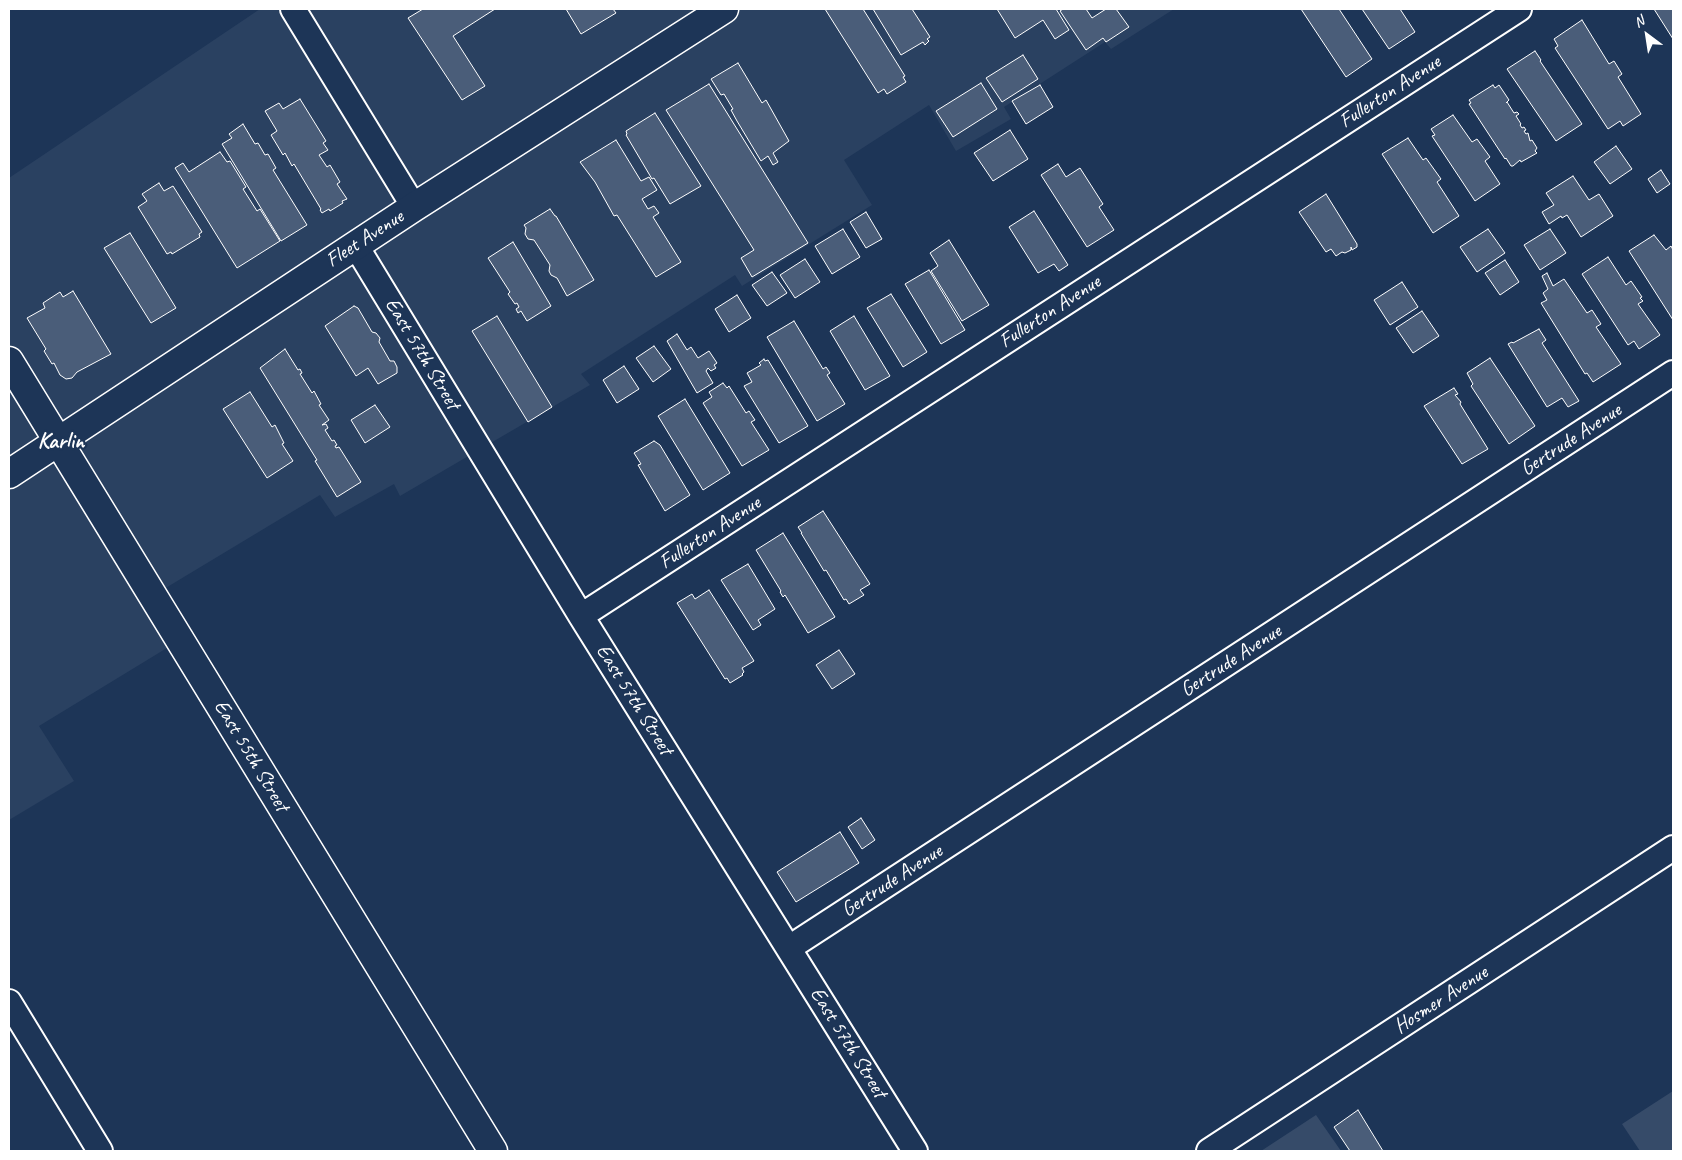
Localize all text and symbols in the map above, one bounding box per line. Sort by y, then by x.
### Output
north arrow [1622,10,1672,60]
text: N [1631,12,1647,31]
street label: Fullerton Avenue [1335,50,1445,134]
street label: Fleet Avenue [321,205,409,273]
street label: Fullerton Avenue [995,270,1105,354]
street label: East 57th Street [379,294,465,414]
street label: Gertrude Avenue [1516,398,1626,482]
district label: Karlin [38,429,84,455]
street label: Fullerton Avenue [655,491,765,575]
street label: Gertrude Avenue [1176,619,1286,703]
street label: East 57th Street [590,640,678,760]
street label: East 55th Street [208,696,294,816]
street label: Gertrude Avenue [837,839,947,923]
street label: Hosmer Avenue [1389,960,1493,1040]
street label: East 57th Street [804,983,892,1103]

